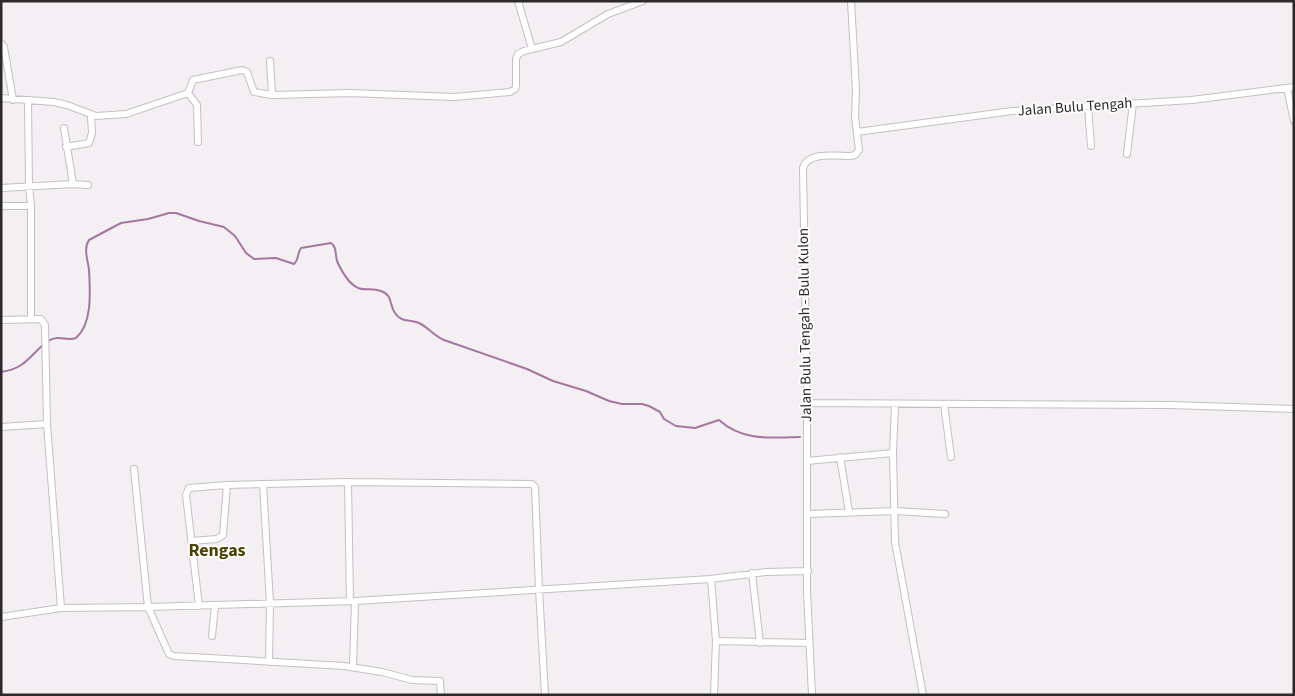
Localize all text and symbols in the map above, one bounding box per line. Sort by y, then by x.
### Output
street label: Jalan Bulu Tengah [1017,93,1133,121]
street label: Jalan Bulu Tengah - Bulu Kulon [793,228,817,422]
district label: Rengas [188,538,246,563]

